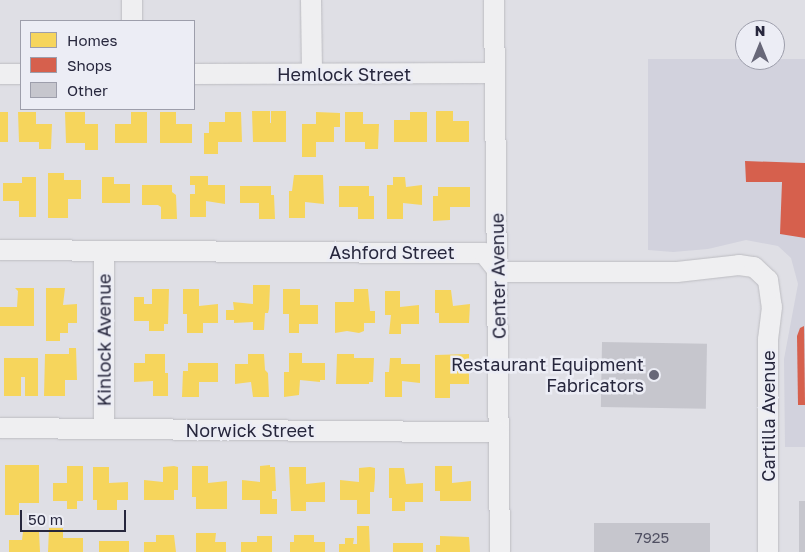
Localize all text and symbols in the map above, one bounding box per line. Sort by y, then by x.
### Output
legend [20,20,195,110]
north arrow [735,20,785,70]
text: N [755,22,765,39]
text: Homes [67,31,117,49]
text: Shops [67,56,112,74]
street label: Hemlock Street [277,63,411,85]
text: Other [67,81,108,99]
street label: Center Avenue [486,213,510,339]
street label: Ashford Street [329,241,455,263]
street label: Kinlock Avenue [93,274,115,406]
street label: Cartilla Avenue [757,350,779,482]
place label: Restaurant Equipment Fabricators [451,354,644,396]
marker: Restaurant Equipment Fabricators [648,369,660,381]
street label: Norwick Street [185,419,315,441]
scale bar [22,500,129,532]
text: 50 m [28,510,63,528]
house number: 7925 [635,529,669,547]

